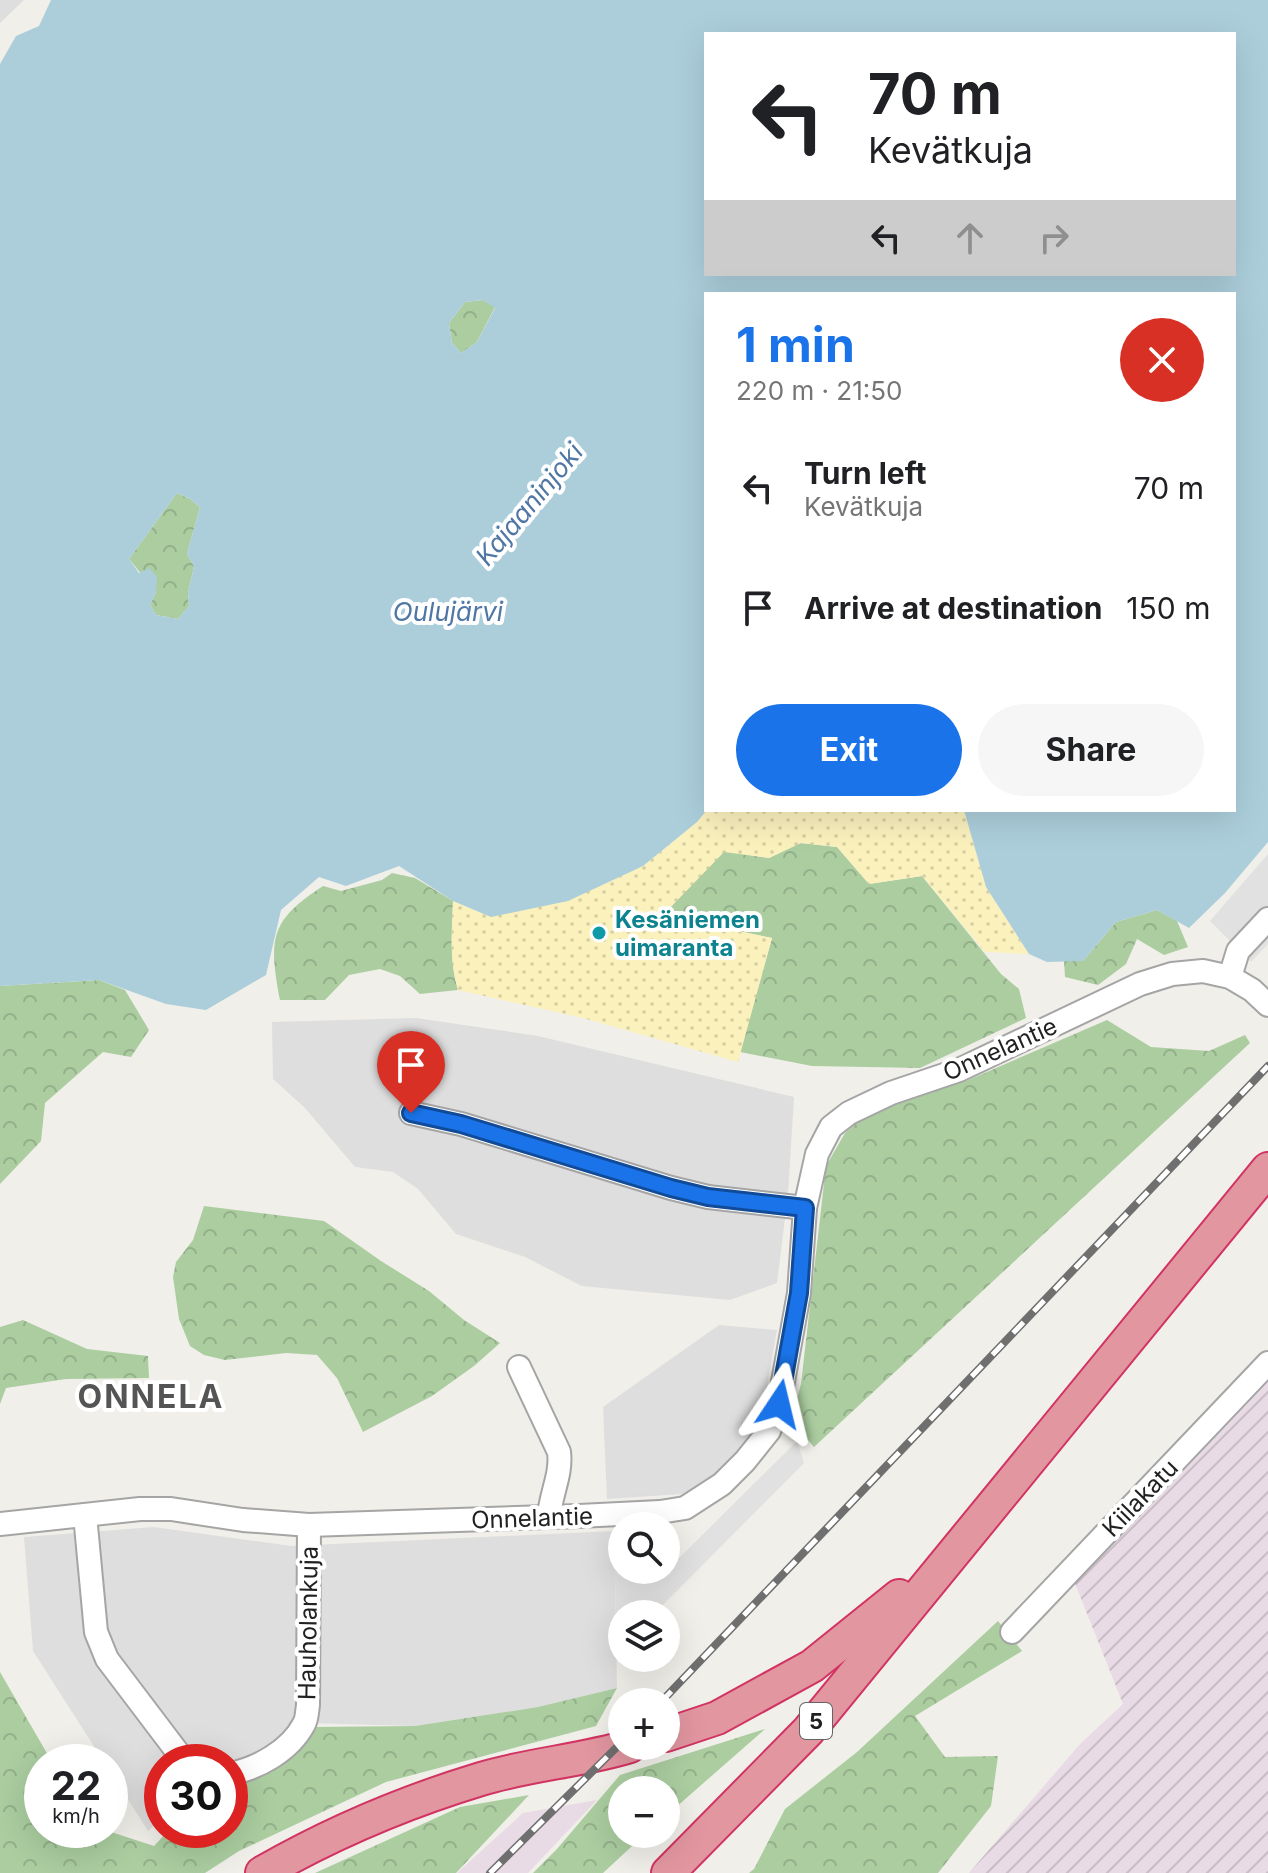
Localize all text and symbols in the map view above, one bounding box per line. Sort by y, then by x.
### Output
text: 70 m [868,60,1002,128]
icon: left [736,64,840,168]
text: Kevätkuja [868,128,1033,172]
icon: left [864,216,908,260]
icon: ahead [948,216,992,260]
icon: right [1032,216,1076,260]
text: 1 min [736,315,855,374]
button: close [1120,318,1204,402]
text: 220 m · 21:50 [736,375,902,406]
water label: Kajaaninjoki [469,436,590,571]
text: Turn left [804,455,926,491]
icon: left [736,466,780,510]
text: 70 m [1134,470,1204,506]
text: Kevätkuja [804,491,923,522]
icon: arrive [736,586,780,630]
text: Arrive at destination [804,590,1102,626]
text: 150 m [1126,590,1210,626]
water label: Oulujärvi [393,596,504,627]
button: Exit [736,704,962,796]
button: Share [978,704,1204,796]
place label: Kesäniemen uimaranta [615,905,760,962]
marker: Kesäniemen uimaranta [590,924,608,942]
street label: Onnelantie [938,1011,1062,1087]
pin [377,1031,445,1113]
icon: arrive [389,1043,433,1087]
position arrow [737,1362,821,1446]
district label: ONNELA [78,1377,224,1416]
street label: Kiilakatu [1096,1453,1184,1543]
street label: Onnelantie [471,1501,593,1535]
map controls [608,1512,680,1848]
button: search [608,1512,680,1584]
street label: Hauholankuja [292,1546,324,1700]
button: layers [608,1600,680,1672]
button: + [608,1688,680,1760]
road number: 5 [800,1703,832,1739]
speed limit sign: 30 [144,1744,248,1848]
text: 22 [51,1761,101,1810]
button: − [608,1776,680,1848]
text: km/h [52,1804,100,1828]

